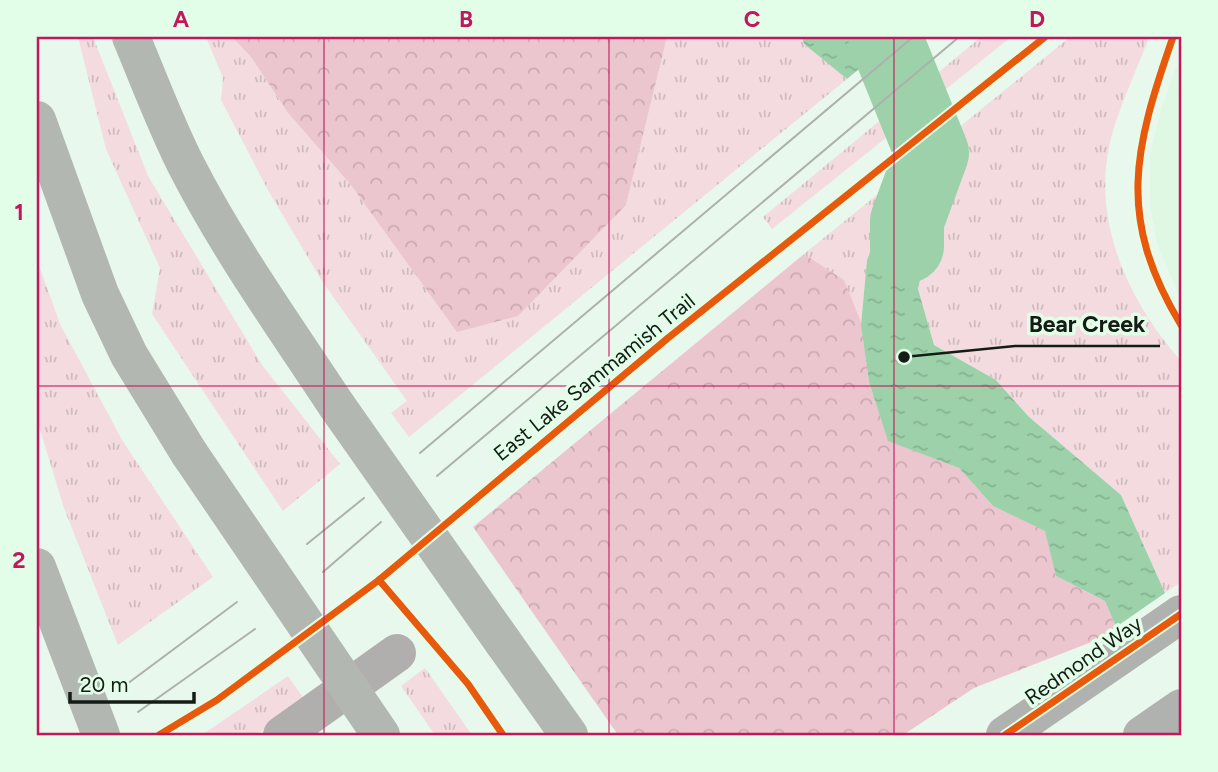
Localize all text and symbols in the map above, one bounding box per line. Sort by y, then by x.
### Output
text: A [173,5,190,33]
text: B [459,5,473,33]
text: C [744,5,761,33]
text: D [1029,5,1045,33]
text: 1 [14,198,24,226]
street label: East Lake Sammamish Trail [488,288,700,466]
callout: Bear Creek [1015,302,1160,346]
text: Bear Creek [1029,310,1146,338]
text: 2 [12,546,26,574]
street label: Redmond Way [1020,610,1146,710]
scale bar [70,660,194,704]
text: 20 m [80,672,128,697]

